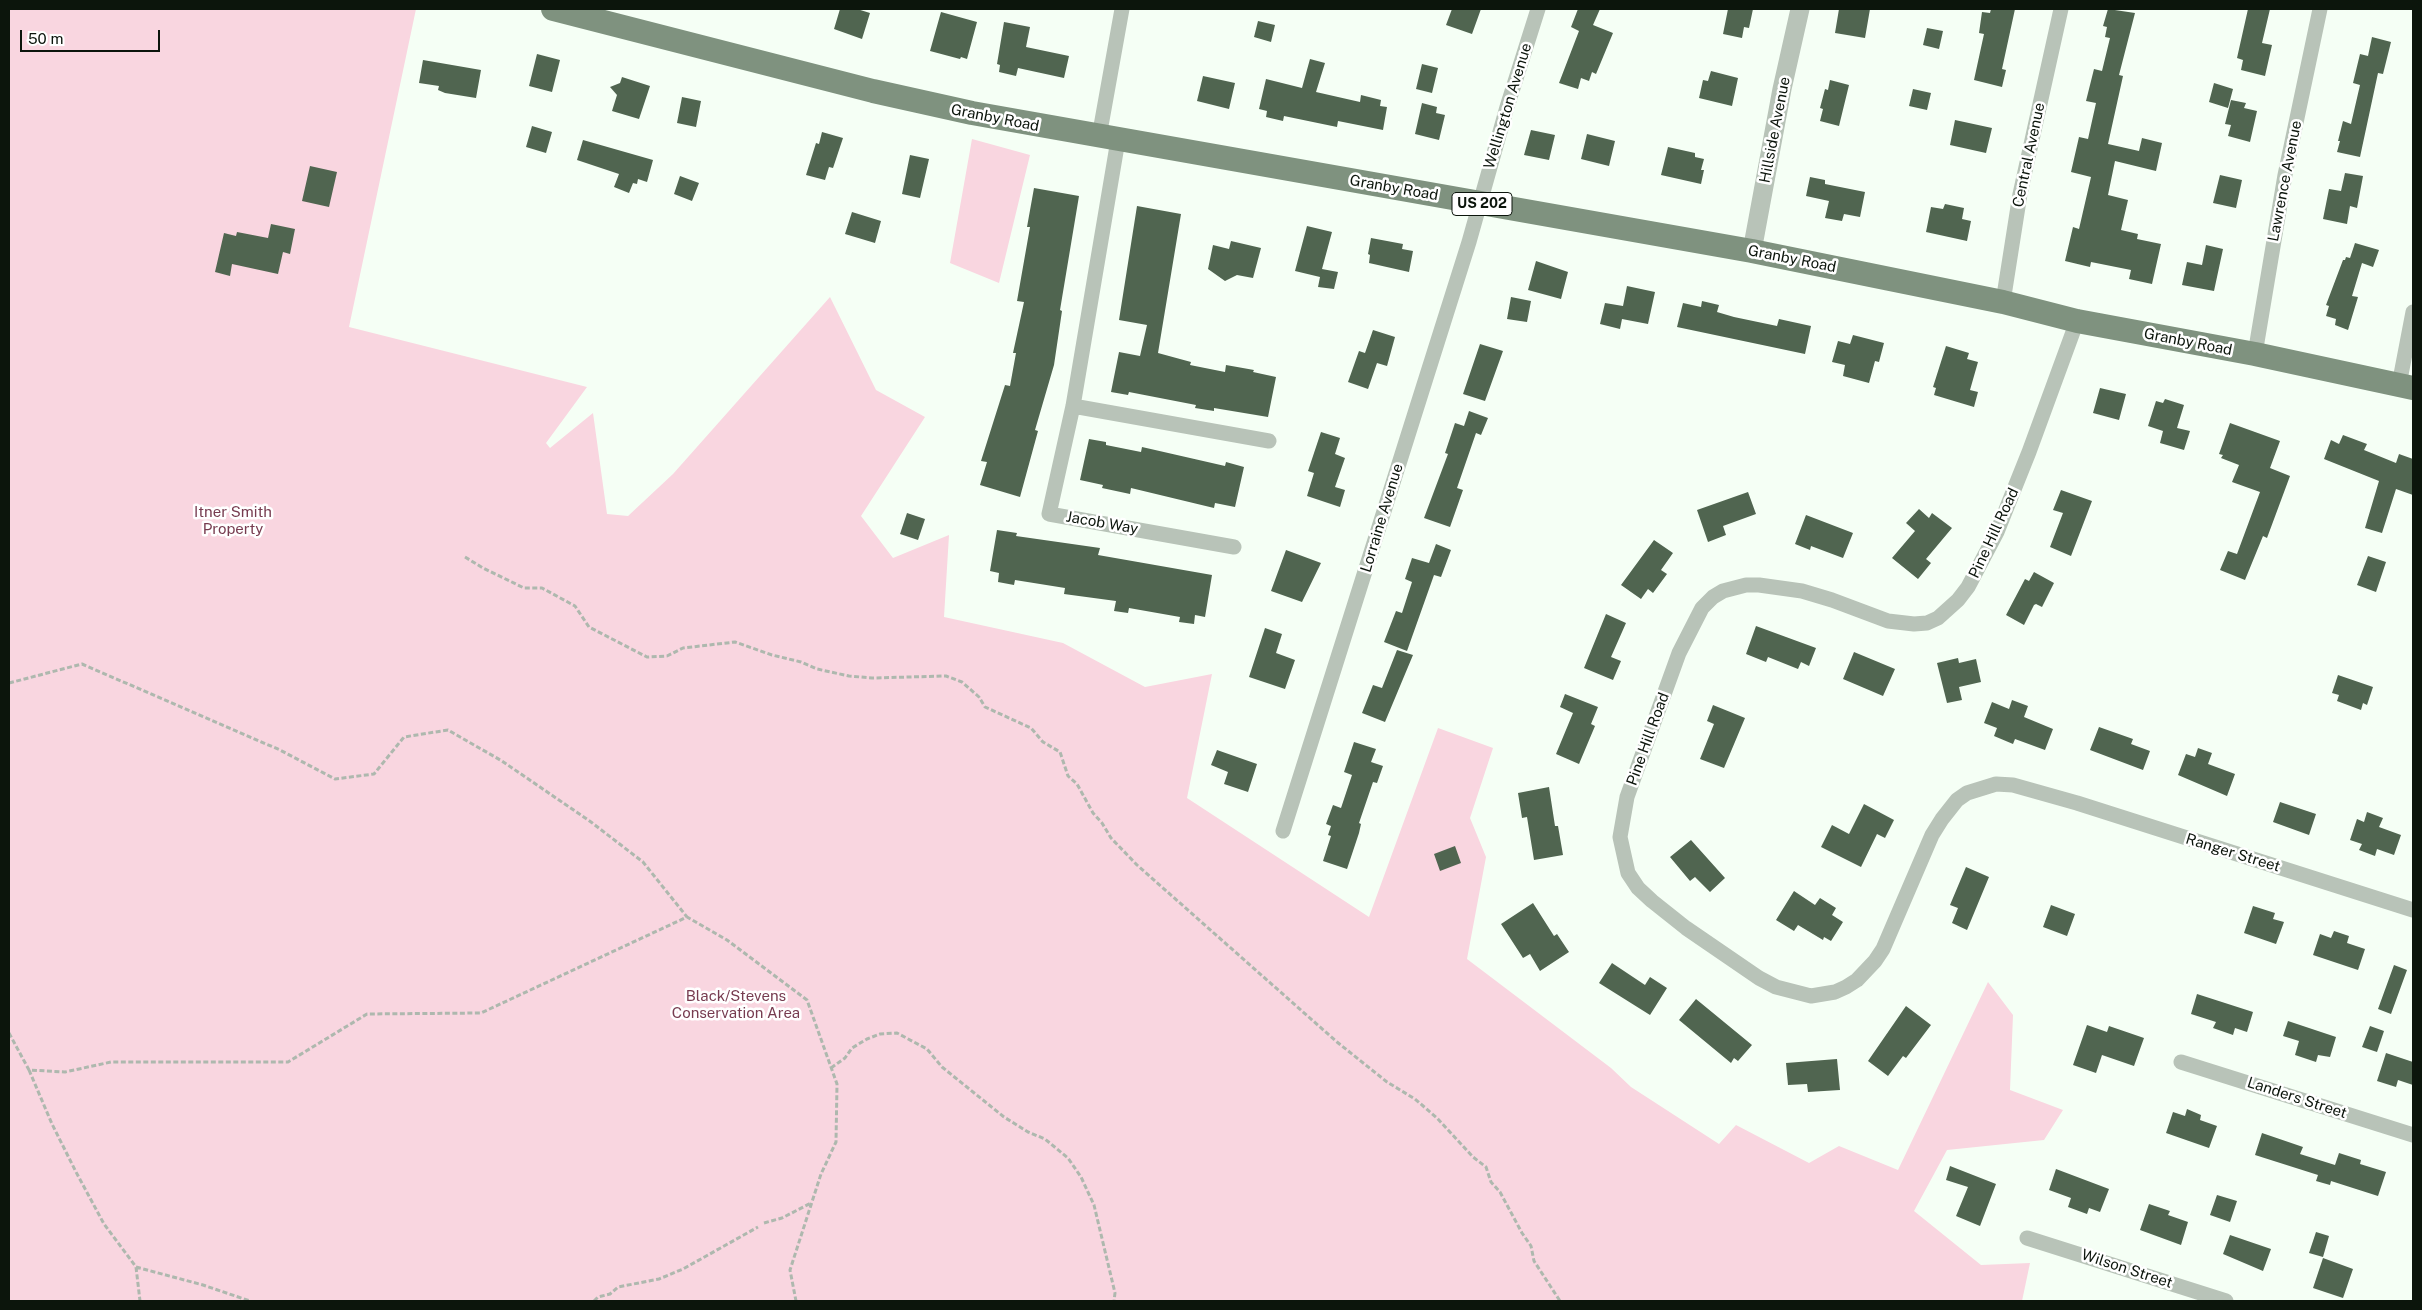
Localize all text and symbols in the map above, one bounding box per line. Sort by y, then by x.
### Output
scale bar [22,20,162,52]
text: 50 m [28,30,63,47]
street label: Wellington Avenue [1480,41,1536,171]
street label: Hillside Avenue [1756,75,1794,185]
street label: Granby Road [949,101,1041,135]
street label: Central Avenue [2009,101,2049,209]
street label: Lawrence Avenue [2264,119,2306,243]
street label: Granby Road [1348,171,1440,205]
road number: US 202 [1452,192,1512,215]
street label: Granby Road [1746,242,1838,276]
street label: Granby Road [2142,325,2234,359]
street label: Lorraine Avenue [1357,461,1407,575]
street label: Pine Hill Road [1965,485,2023,581]
park label: Itner Smith Property [194,503,272,538]
street label: Jacob Way [1064,508,1140,538]
street label: Pine Hill Road [1623,690,1673,788]
street label: Ranger Street [2184,830,2282,876]
park label: Black/Stevens Conservation Area [672,987,800,1022]
street label: Landers Street [2245,1073,2349,1123]
street label: Wilson Street [2079,1246,2175,1292]

